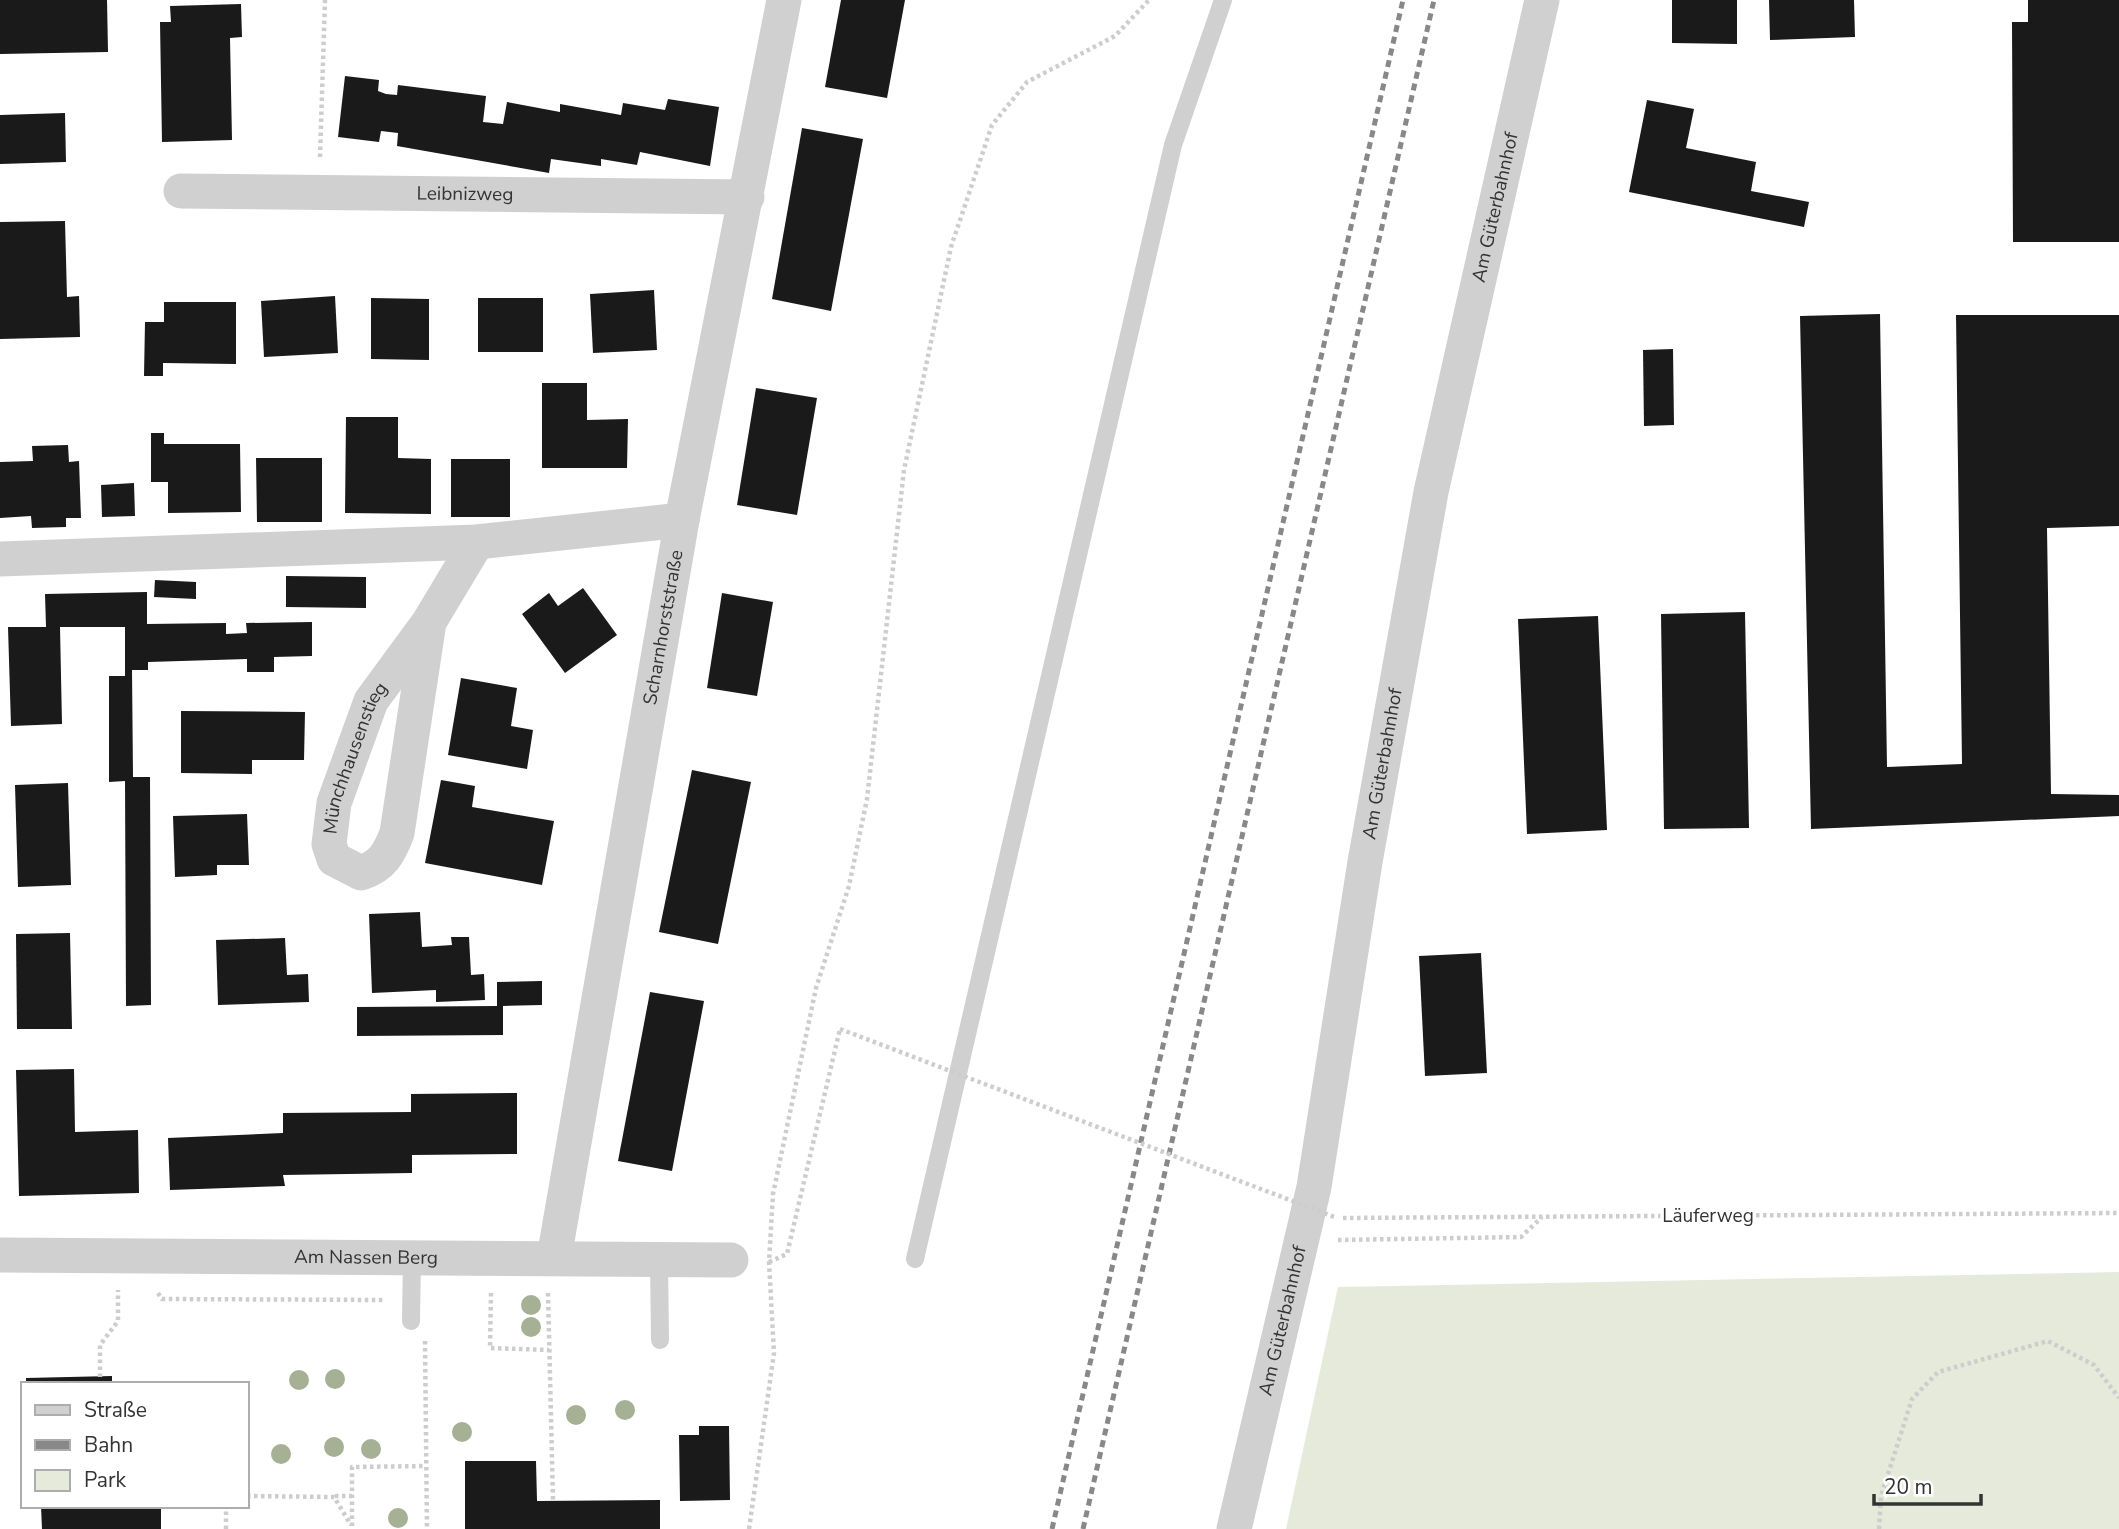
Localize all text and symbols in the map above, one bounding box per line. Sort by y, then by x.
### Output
street label: Am Güterbahnhof [1466,129,1525,285]
street label: Leibnizweg [416,180,514,208]
street label: Scharnhorststraße [637,548,690,707]
street label: Münchhausenstieg [317,677,394,836]
street label: Am Güterbahnhof [1356,685,1409,842]
street label: Läuferweg [1662,1203,1754,1229]
street label: Am Güterbahnhof [1253,1242,1313,1398]
street label: Am Nassen Berg [294,1244,438,1271]
legend [21,1382,248,1508]
text: Straße [84,1396,147,1424]
text: Bahn [84,1431,133,1459]
scale bar [1874,1462,1981,1506]
text: Park [84,1466,126,1494]
text: 20 m [1884,1473,1933,1501]

